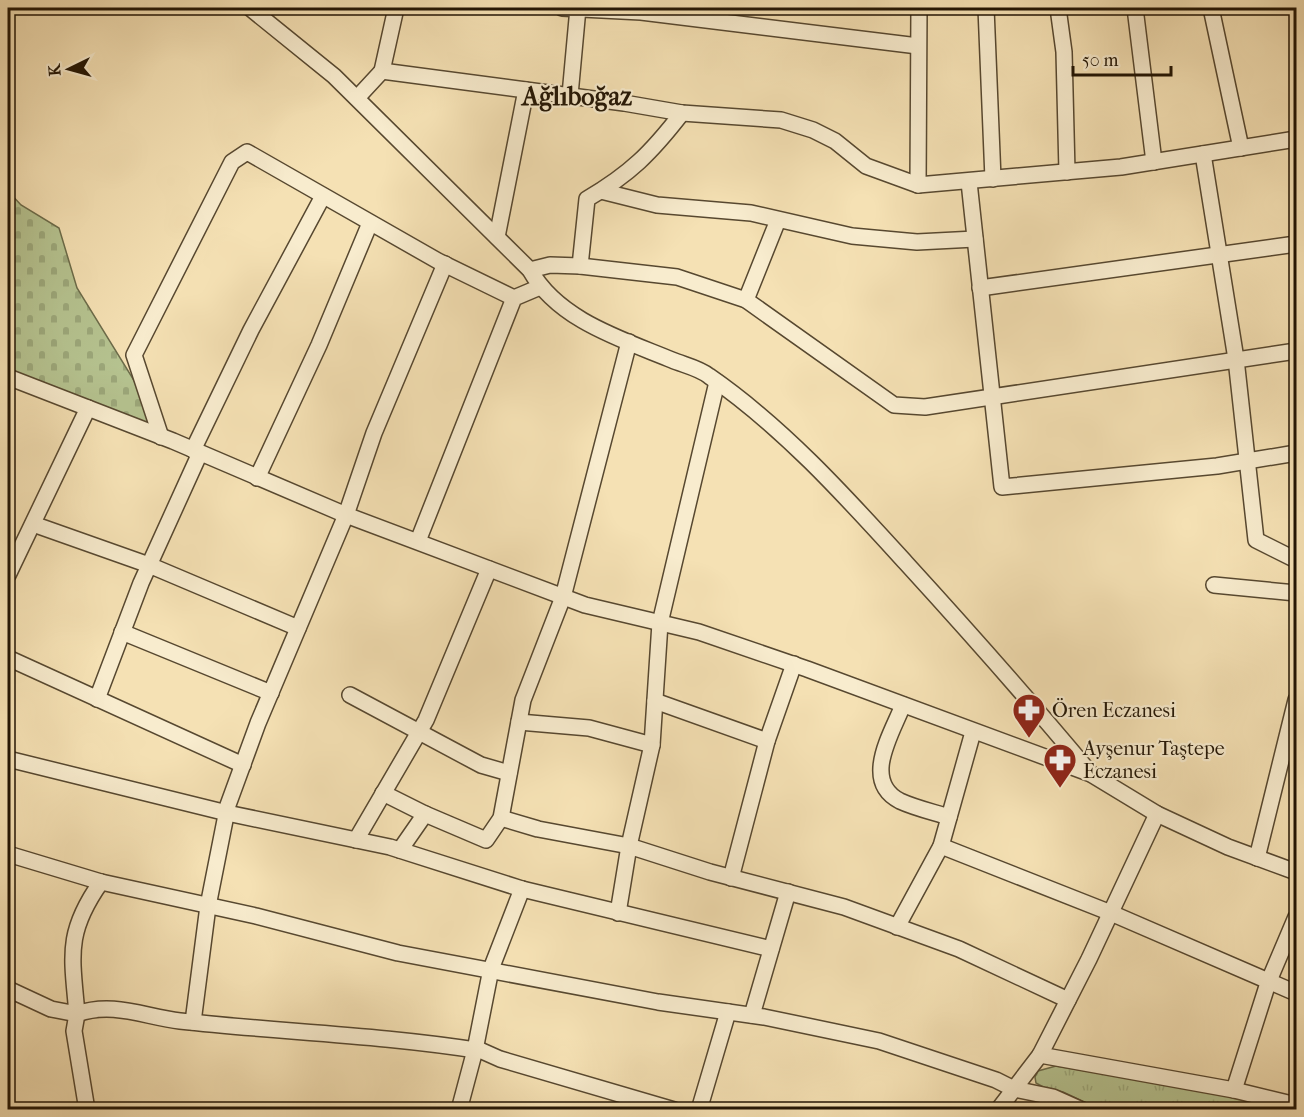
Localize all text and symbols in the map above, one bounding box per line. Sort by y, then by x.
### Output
north arrow [39,39,99,99]
scale bar [1073,39,1170,77]
text: 50 m [1082,50,1119,71]
text: K [44,62,65,77]
district label: Ağlıboğaz [520,81,632,112]
pharmacy icon: Ören Eczanesi [1011,692,1047,739]
place label: Ören Eczanesi [1052,698,1176,722]
place label: Ayşenur Taştepe Eczanesi [1082,737,1225,783]
pharmacy icon: Ayşenur Taştepe Eczanesi [1042,742,1078,789]

